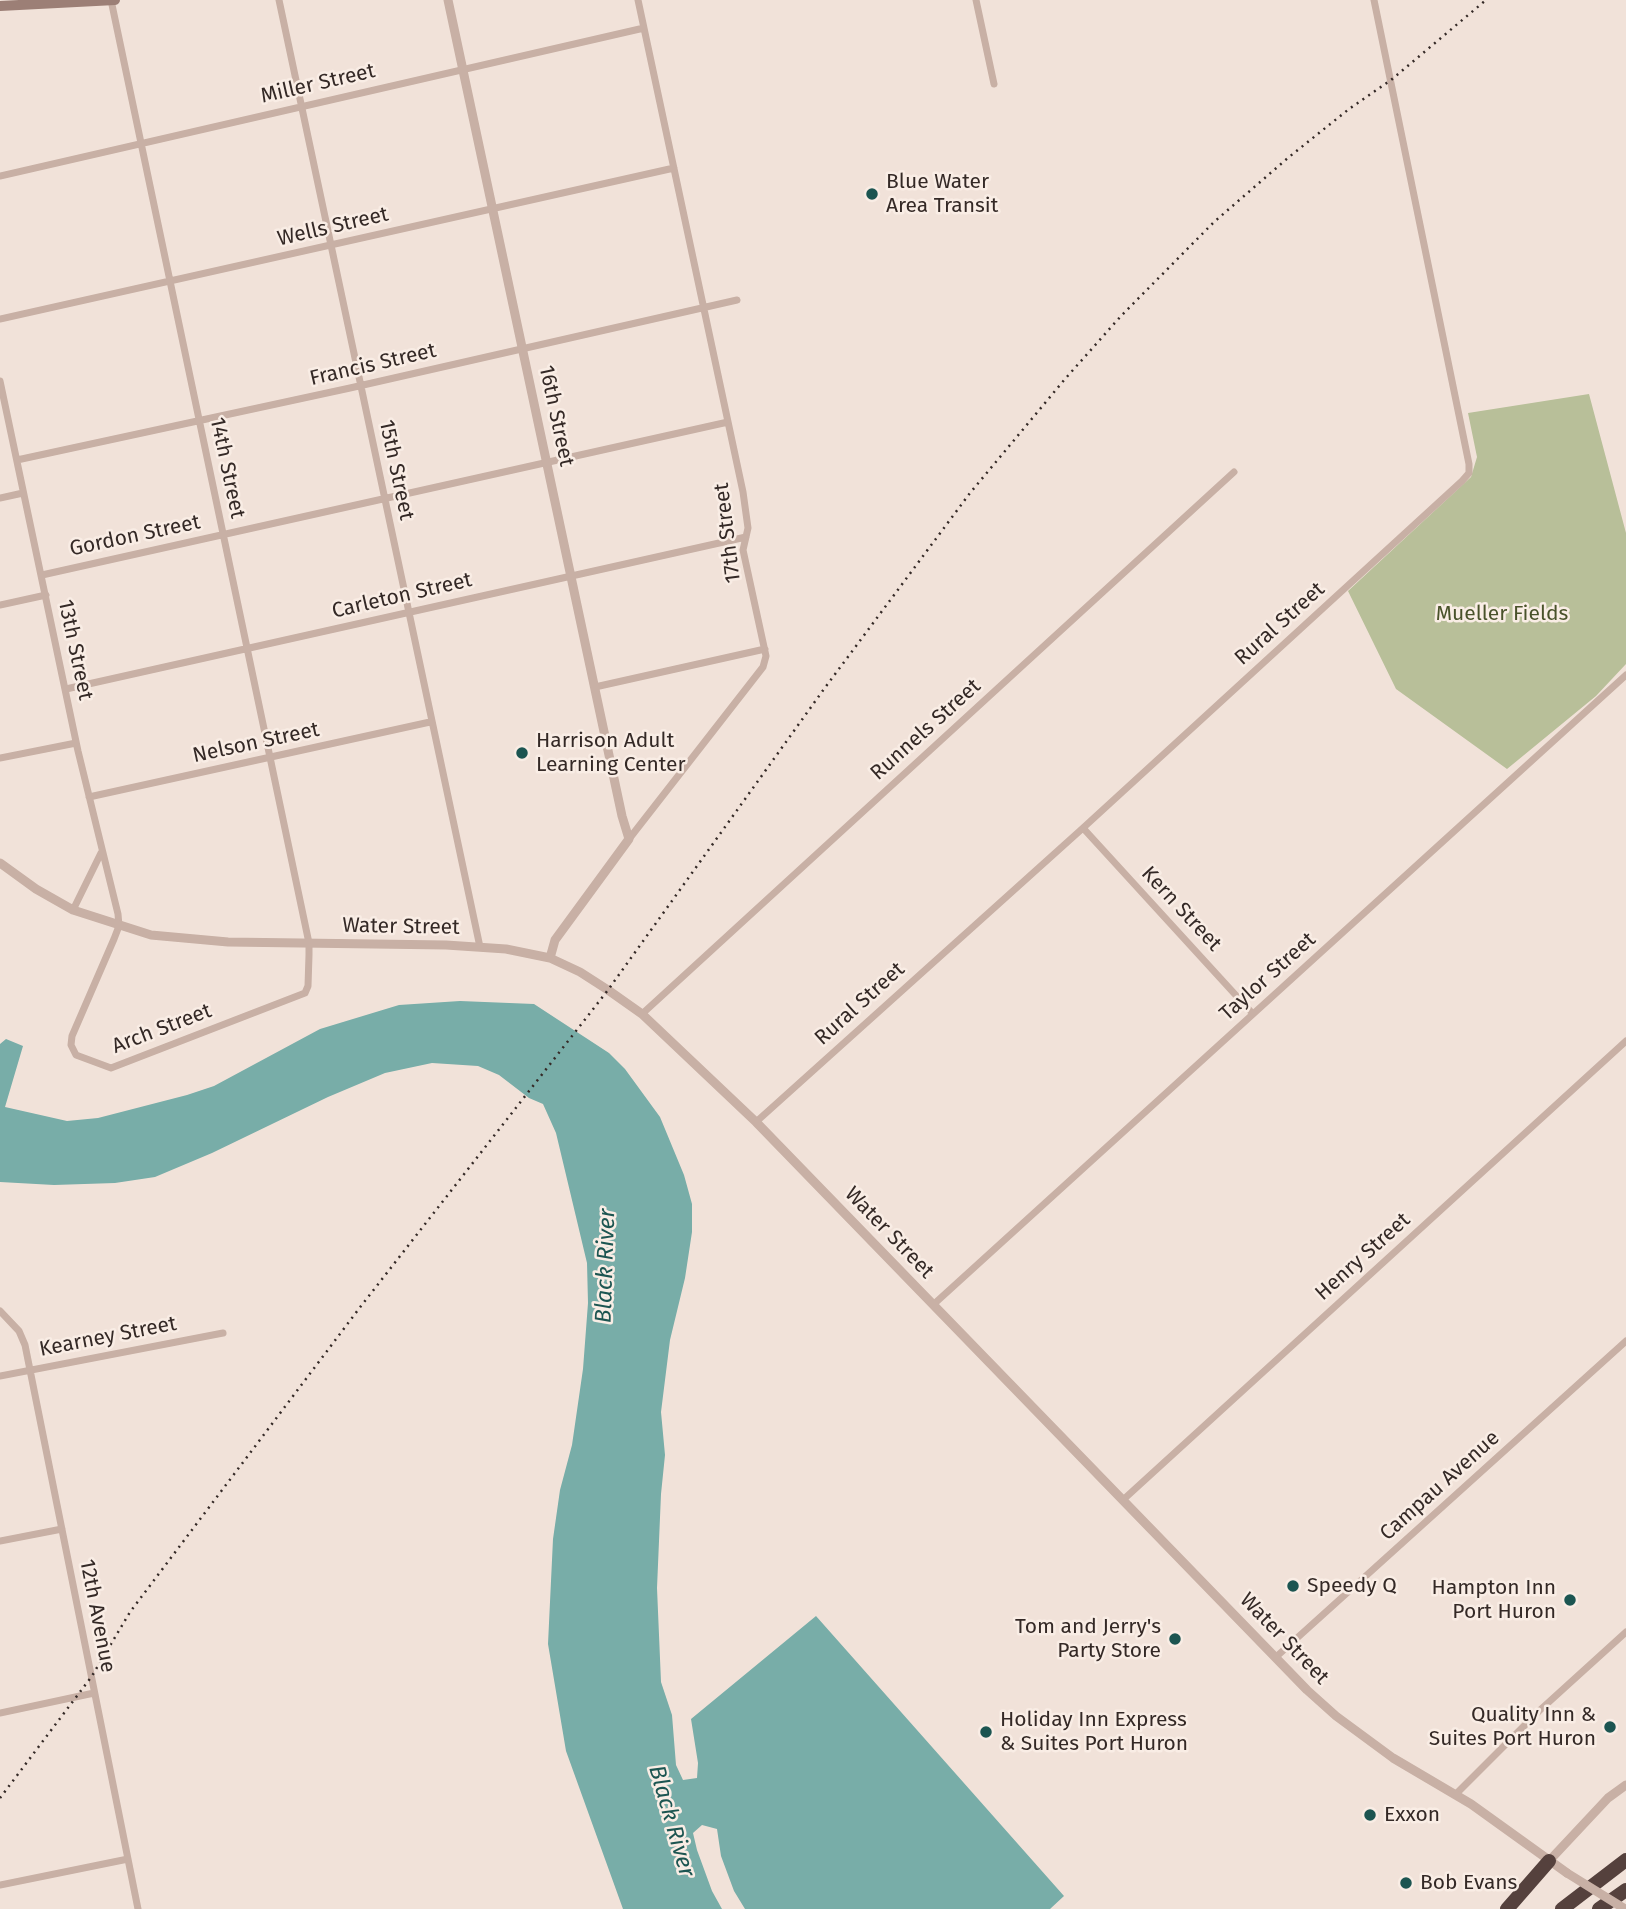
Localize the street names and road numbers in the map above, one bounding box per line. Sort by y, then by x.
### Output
street label: Miller Street [258,59,378,109]
street label: Wells Street [275,202,391,252]
street label: Francis Street [307,338,439,392]
street label: 16th Street [533,363,579,469]
street label: 14th Street [204,415,250,521]
street label: 15th Street [373,418,419,522]
street label: 17th Street [709,481,747,585]
street label: Gordon Street [68,510,202,562]
street label: Carleton Street [330,568,474,624]
street label: Rural Street [1230,577,1330,671]
street label: 13th Street [52,597,98,703]
street label: Runnels Street [866,674,986,786]
street label: Nelson Street [190,717,322,769]
street label: Kern Street [1135,861,1227,957]
street label: Water Street [342,913,460,941]
street label: Taylor Street [1215,927,1321,1027]
street label: Rural Street [810,957,910,1051]
street label: Arch Street [109,999,215,1059]
street label: Water Street [839,1182,939,1284]
street label: Henry Street [1310,1208,1416,1306]
street label: Kearney Street [37,1311,179,1363]
street label: Campau Avenue [1375,1426,1505,1546]
street label: 12th Avenue [74,1557,120,1675]
street label: Water Street [1234,1588,1334,1690]

